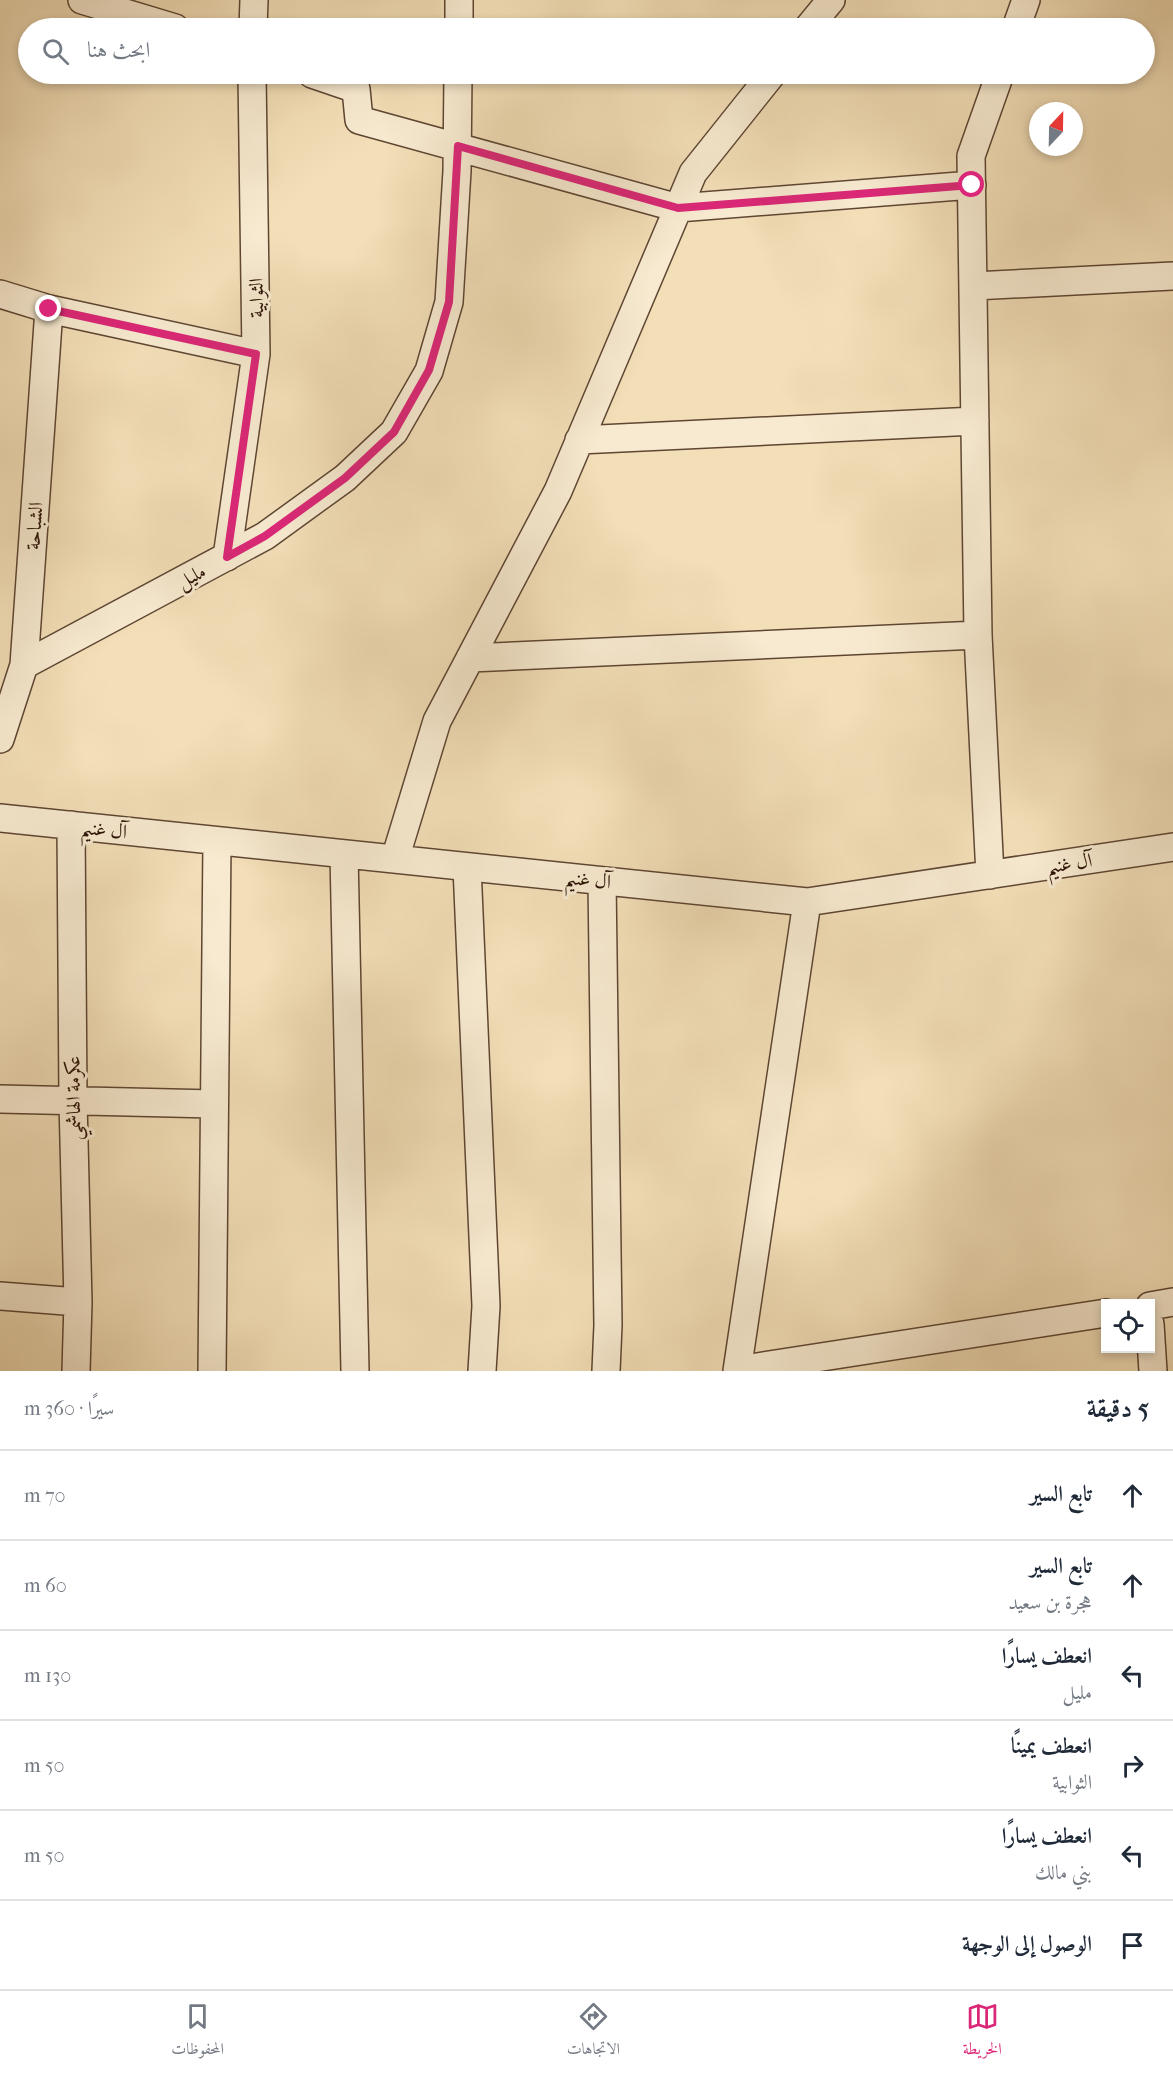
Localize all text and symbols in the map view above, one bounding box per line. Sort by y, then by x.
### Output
search box [18,18,1155,84]
icon: search [39,35,72,68]
text: ابحث هنا [87,37,150,63]
north arrow [1029,102,1083,156]
route start [958,171,984,197]
street label: الثوابية [245,278,269,318]
route end [35,295,61,321]
street label: الشباحة [21,501,48,551]
street label: مليل [173,559,211,596]
street label: آل غنيم [79,815,131,852]
street label: آل غنيم [1044,847,1098,886]
street label: آل غنيم [563,865,615,902]
street label: عكرمة الهاشمي [61,1055,93,1140]
map controls [1101,1299,1155,1353]
button: locate [1101,1299,1155,1353]
text: 5 دقيقة [1087,1393,1149,1424]
text: سيرًا · 360 m [24,1397,114,1420]
icon: ahead [1116,1479,1149,1512]
text: تابع السير [1030,1481,1092,1507]
text: 70 m [24,1484,66,1507]
text: تابع السير [1030,1553,1092,1579]
icon: ahead [1116,1569,1149,1602]
text: 60 m [24,1574,67,1597]
text: هجرة بن سعيد [1008,1591,1092,1614]
text: انعطف يسارًا [1002,1643,1092,1669]
icon: left [1116,1659,1149,1692]
text: 130 m [24,1664,71,1687]
text: مليل [1063,1681,1092,1704]
text: انعطف يمينًا [1011,1733,1092,1759]
icon: right [1116,1749,1149,1782]
text: 50 m [24,1754,65,1777]
text: الثوابية [1052,1771,1092,1794]
text: انعطف يسارًا [1002,1823,1092,1849]
icon: left [1116,1839,1149,1872]
text: 50 m [24,1844,65,1867]
text: بني مالك [1035,1861,1092,1884]
icon: arrive [1116,1929,1149,1962]
text: الوصول إلى الوجهة [962,1931,1092,1957]
tab: المحفوظات [171,2000,224,2064]
tab: الاتجاهات [567,2000,620,2064]
tab: الخريطة [963,2000,1002,2064]

